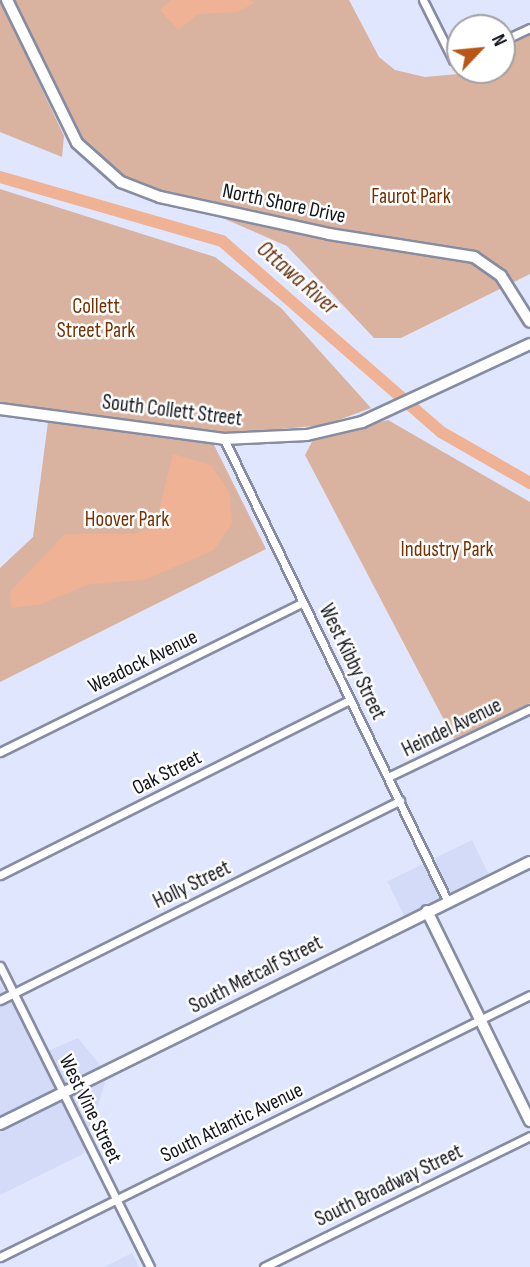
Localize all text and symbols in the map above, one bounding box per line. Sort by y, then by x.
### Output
north arrow [446,14,516,84]
text: N [486,31,511,50]
street label: North Shore Drive [220,179,348,229]
park label: Faurot Park [371,184,451,210]
water label: Ottawa River [251,235,343,321]
park label: Collett Street Park [57,294,135,344]
street label: South Collett Street [101,390,243,432]
park label: Hoover Park [85,507,169,533]
park label: Industry Park [400,537,494,563]
street label: West Kibby Street [313,600,391,724]
street label: Weadock Avenue [84,625,202,699]
street label: Heindel Avenue [398,693,506,763]
street label: Oak Street [128,745,206,801]
street label: Holly Street [149,855,235,915]
street label: South Metcalf Street [185,931,327,1019]
street label: West Vine Street [53,1051,127,1167]
street label: South Atlantic Avenue [157,1078,307,1168]
street label: South Broadway Street [311,1139,467,1233]

